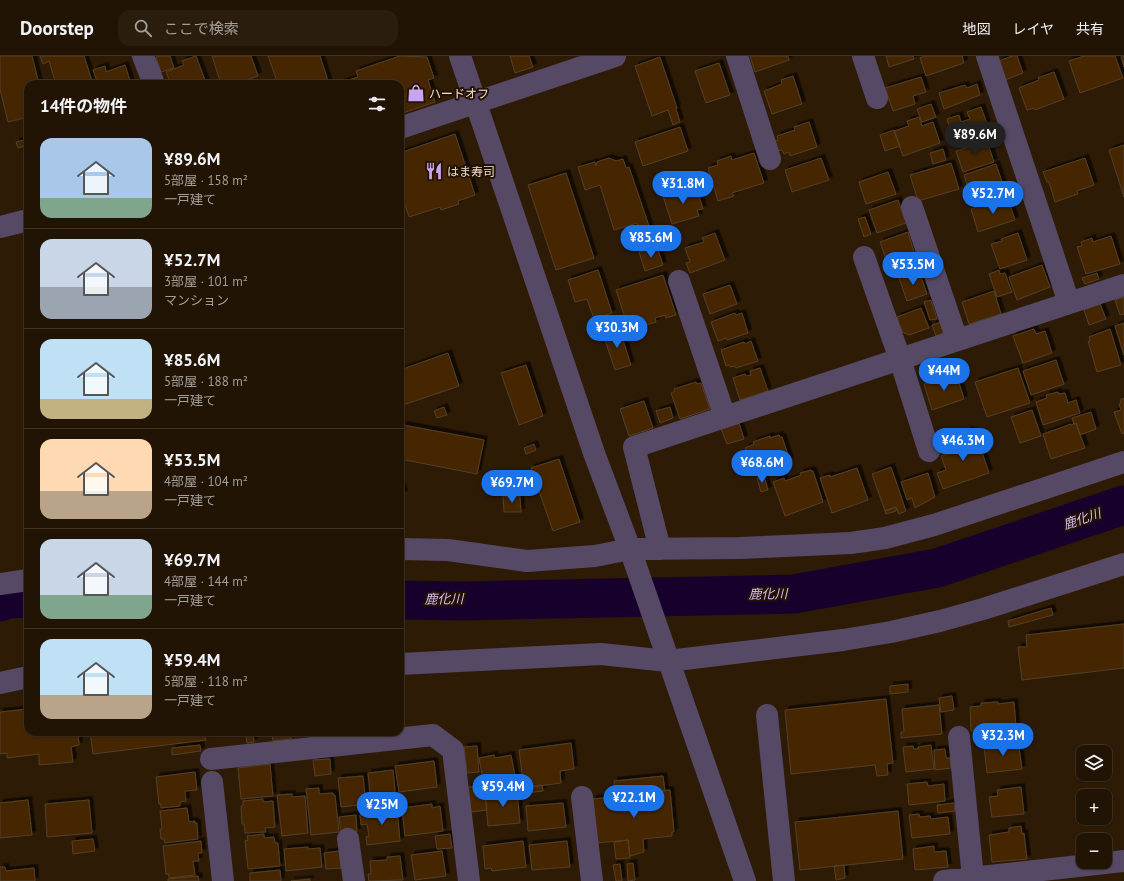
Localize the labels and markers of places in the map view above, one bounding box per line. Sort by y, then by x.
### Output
shop icon: ハードオフ [406,83,426,103]
place label: ハードオフ [429,86,489,101]
pin: ¥89.6M [942,122,1008,156]
restaurant icon: はま寿司 [424,161,444,181]
place label: はま寿司 [447,164,495,179]
pin: ¥31.8M [650,171,716,205]
pin: ¥52.7M [960,181,1026,215]
pin: ¥85.6M [618,225,684,259]
pin: ¥53.5M [880,252,946,286]
pin: ¥30.3M [584,315,650,349]
pin: ¥44M [920,358,968,392]
pin: ¥46.3M [930,428,996,462]
pin: ¥68.6M [729,450,795,484]
pin: ¥69.7M [479,470,545,504]
pin: ¥32.3M [970,723,1036,757]
pin: ¥59.4M [470,774,536,808]
pin: ¥22.1M [601,785,667,819]
pin: ¥25M [358,792,406,826]

